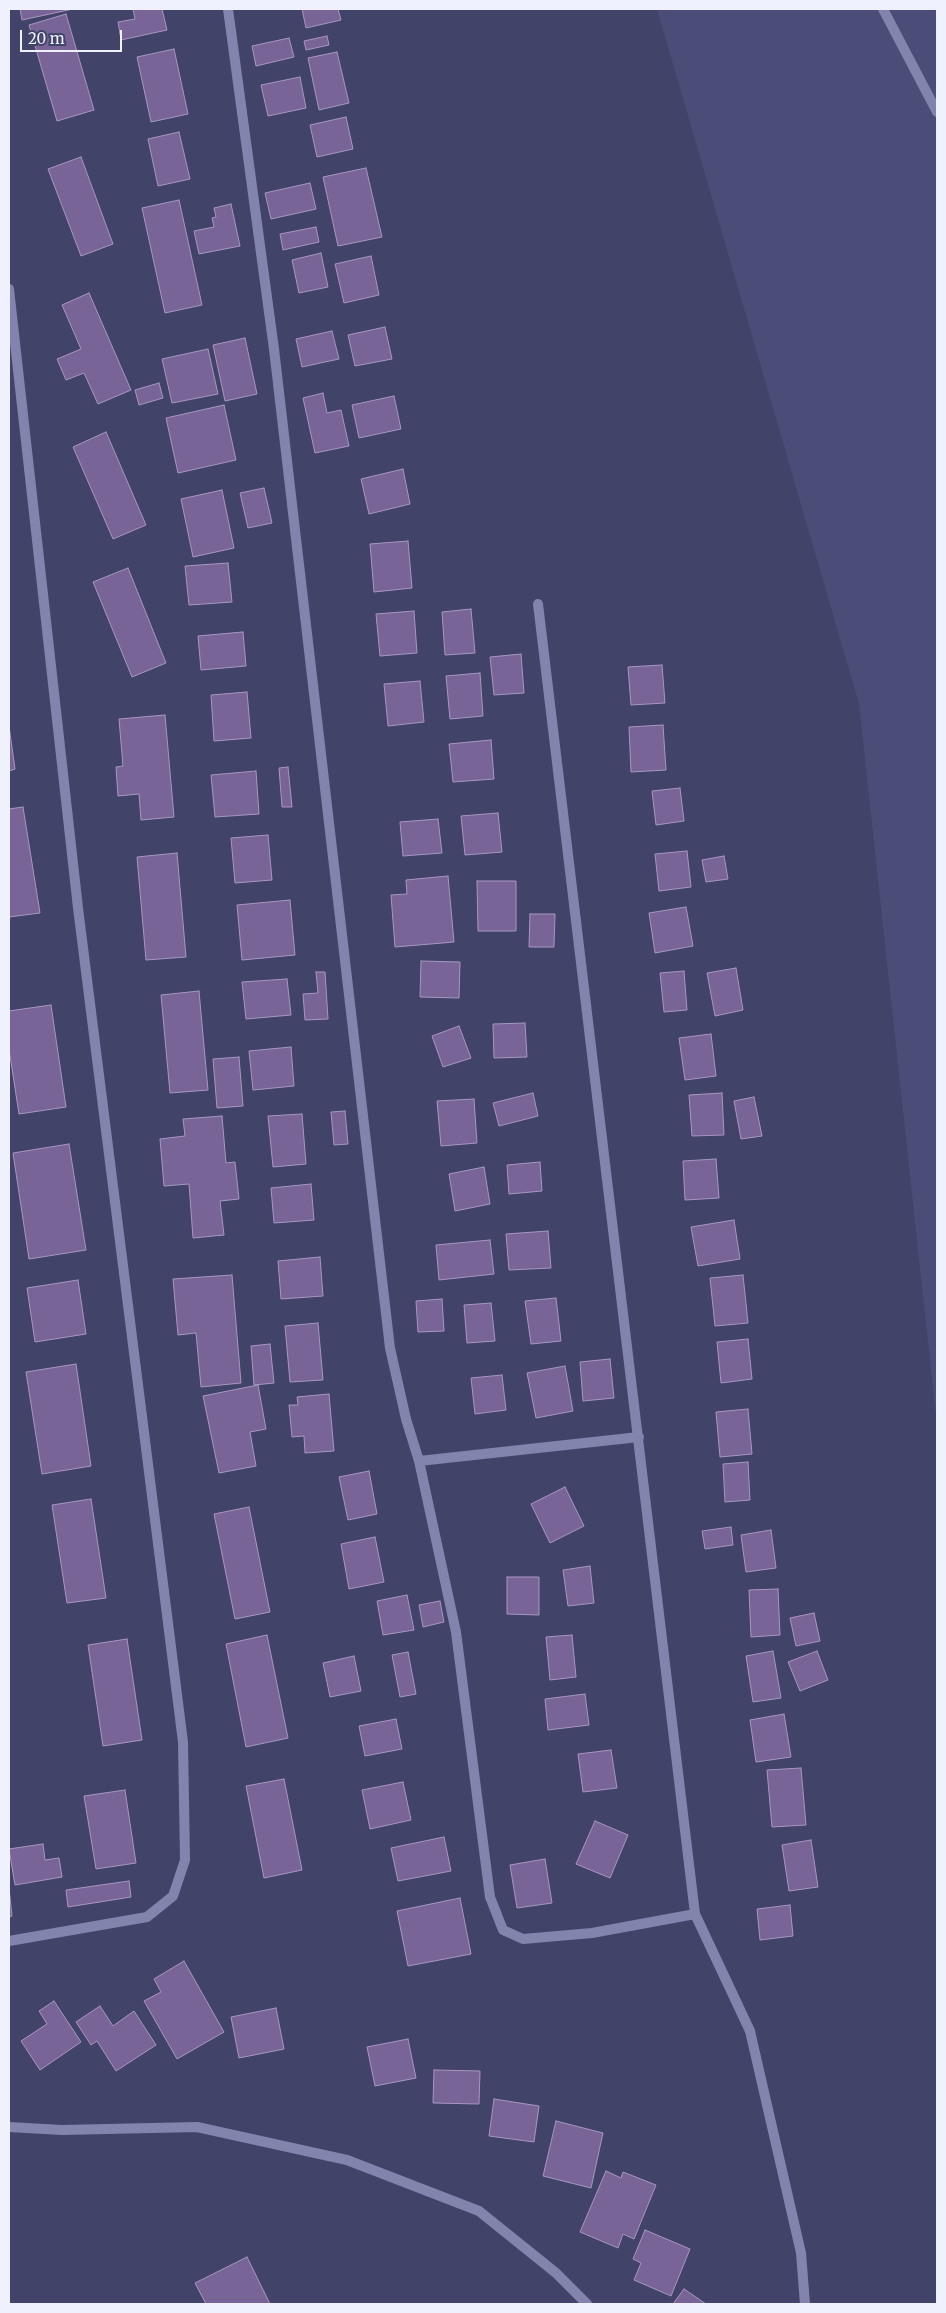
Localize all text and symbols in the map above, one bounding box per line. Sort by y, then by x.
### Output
scale bar [22,20,125,52]
text: 20 m [28,29,65,48]

